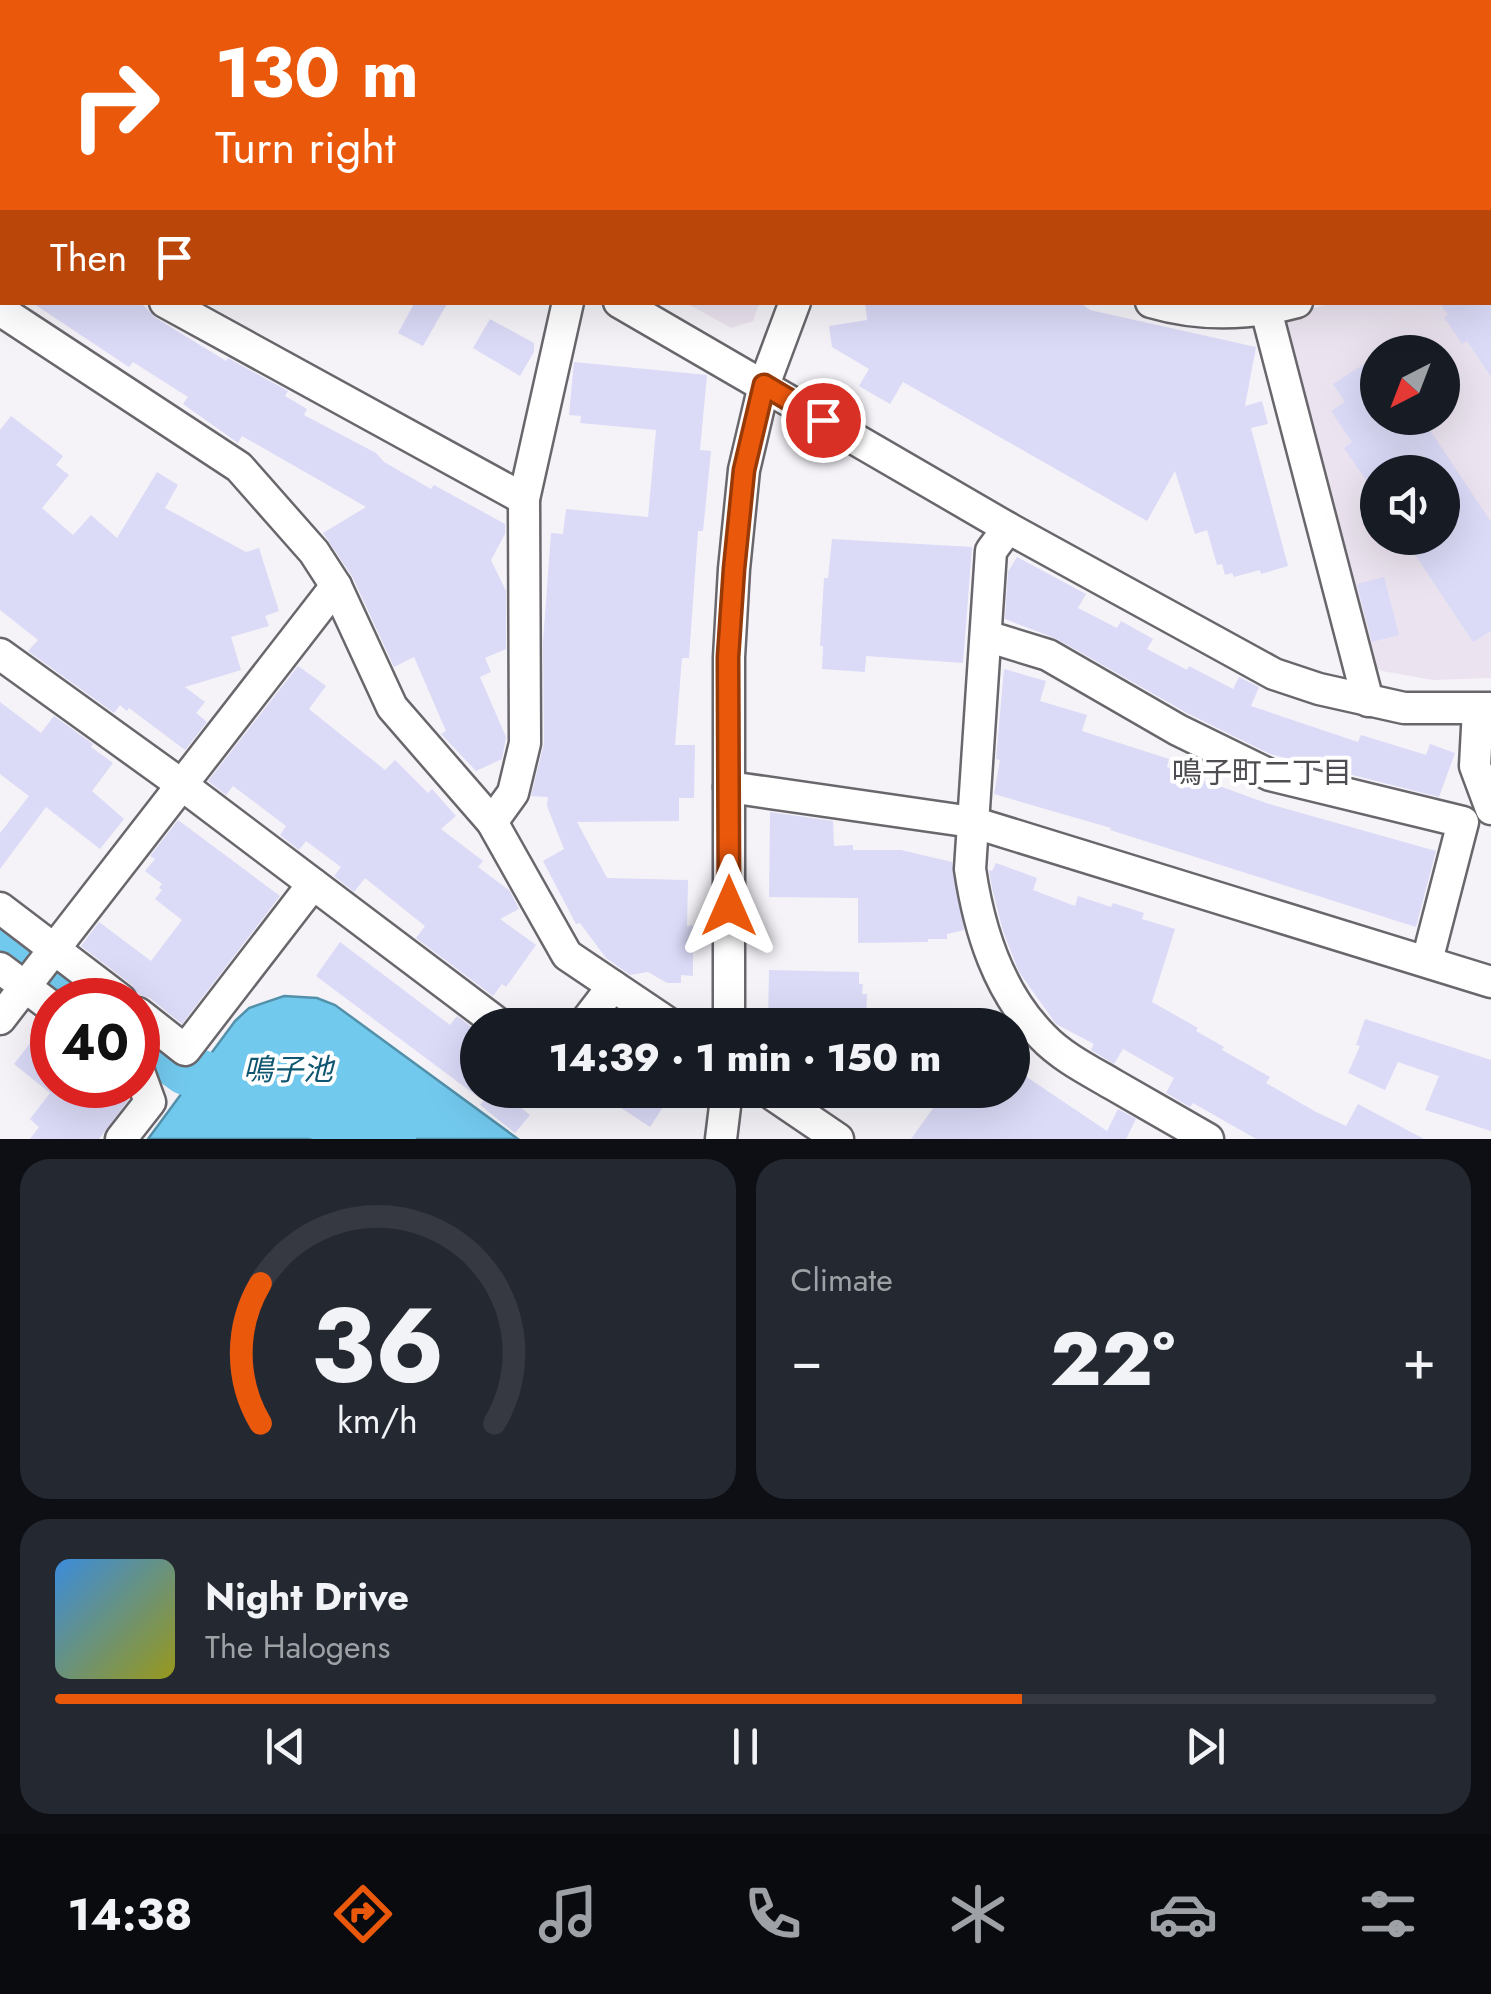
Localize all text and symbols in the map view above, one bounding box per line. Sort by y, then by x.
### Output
text: 130 m [215,22,419,123]
icon: right [50,40,180,170]
text: Turn right [215,115,396,180]
text: Then [50,230,127,285]
icon: arrive [147,230,202,285]
north arrow [1360,335,1460,435]
map controls [1360,335,1460,555]
pin [781,378,866,463]
icon: arrive [796,393,851,448]
button: sound [1360,455,1460,555]
district label: 鳴子町二丁目 [1172,751,1352,794]
position arrow [677,854,781,958]
speed limit sign: 40 [30,978,160,1108]
text: 14:39 · 1 min · 150 m [549,1030,941,1085]
water label: 鳴子池 [243,1048,336,1091]
text: Climate [791,1257,893,1303]
text: 36 [311,1270,445,1420]
text: 22° [1050,1305,1175,1413]
text: − [791,1320,823,1400]
text: + [1402,1320,1436,1400]
text: km/h [337,1395,418,1446]
text: Night Drive [205,1569,409,1624]
text: The Halogens [205,1624,390,1670]
icon: previous [258,1719,313,1774]
icon: pause [718,1719,773,1774]
icon: next [1178,1719,1233,1774]
icon: directions [328,1879,398,1949]
icon: music [533,1879,603,1949]
icon: phone [738,1879,808,1949]
icon: climate [943,1879,1013,1949]
icon: car [1148,1879,1218,1949]
icon: filters [1353,1879,1423,1949]
text: 14:38 [68,1882,193,1947]

